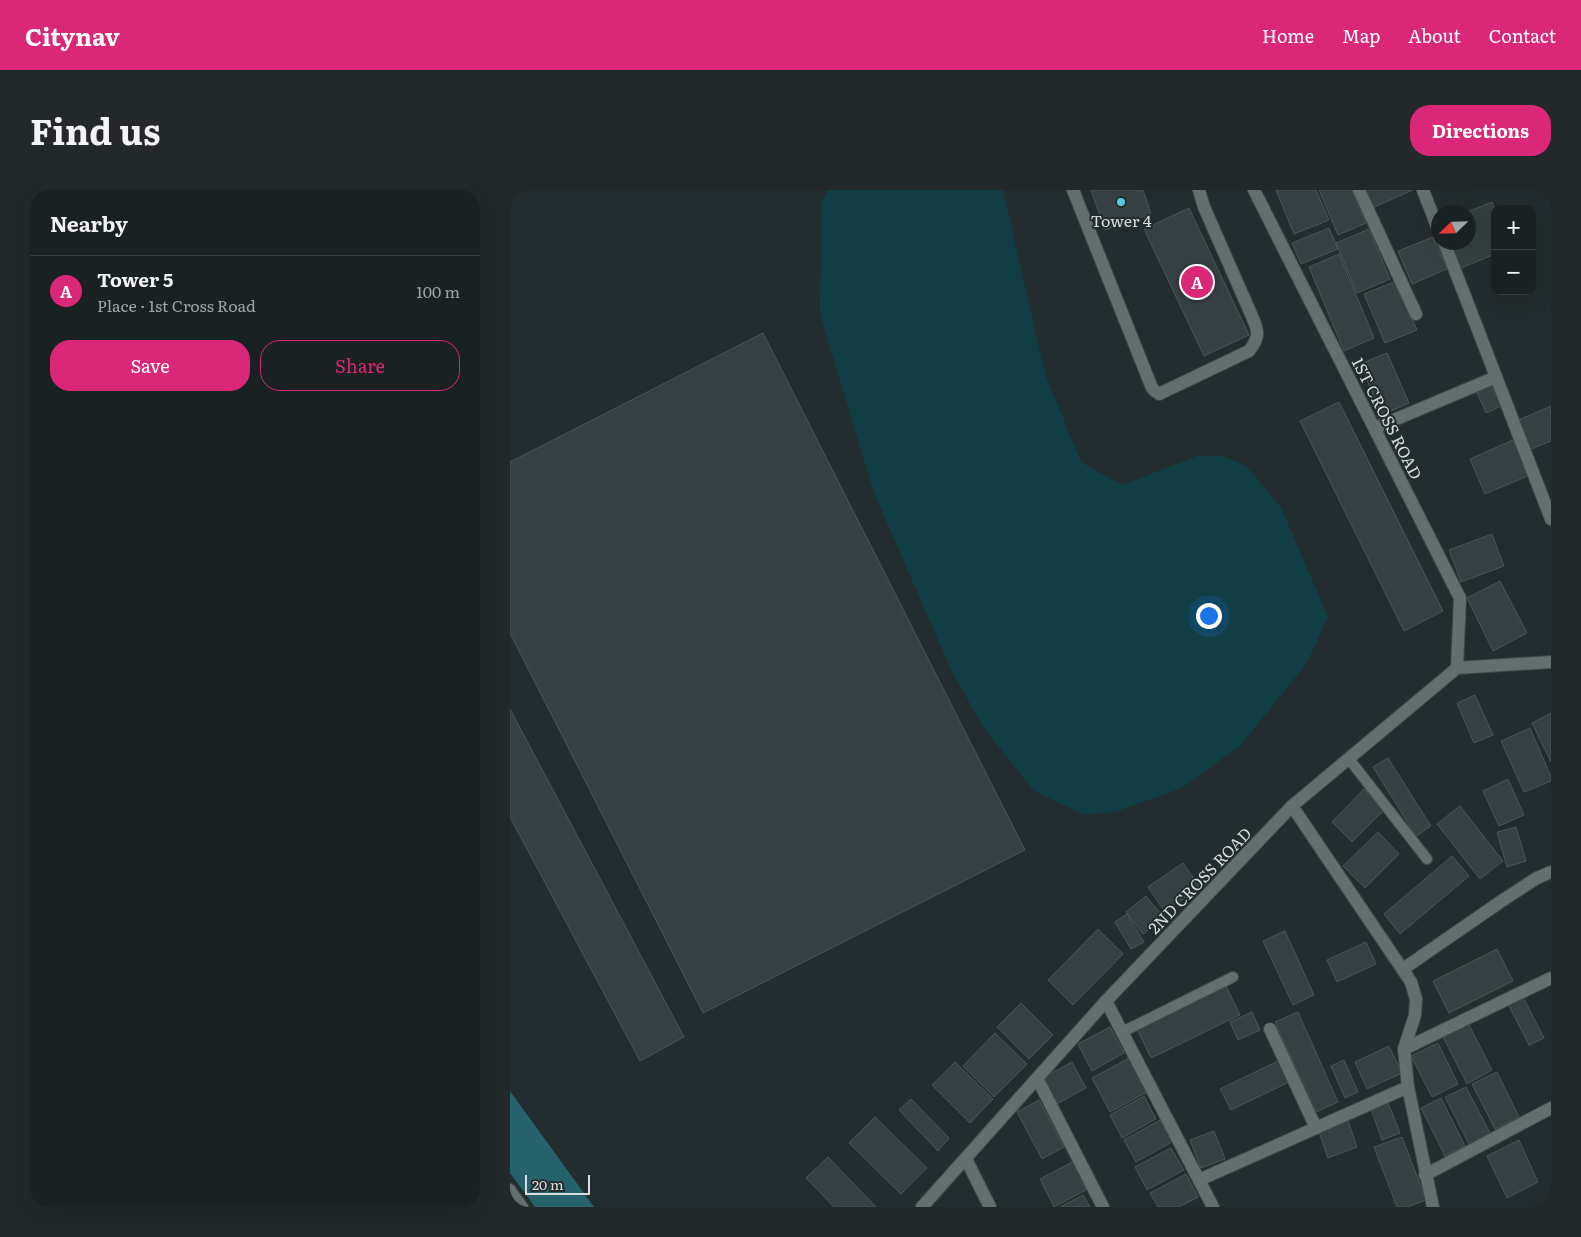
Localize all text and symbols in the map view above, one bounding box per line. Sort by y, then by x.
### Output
text: Citynav [25,18,120,53]
text: Home [1262,22,1314,49]
text: Map [1342,22,1380,49]
text: About [1408,22,1461,49]
text: Contact [1489,22,1556,49]
text: Find us [30,104,160,156]
button: Directions [1410,105,1551,156]
marker: Tower 4 [1115,196,1127,208]
north arrow [1431,205,1476,250]
map controls [1491,205,1536,295]
button: + [1491,205,1536,250]
text: Nearby [50,207,128,238]
place label: Tower 4 [1090,208,1152,232]
button: − [1491,250,1536,295]
pin: A [1181,263,1213,301]
text: Tower 5 [97,265,173,293]
text: A [60,279,72,303]
text: 100 m [416,279,460,303]
text: Place · 1st Cross Road [97,293,256,317]
button: Save [50,340,250,391]
button: Share [260,340,460,391]
street label: 1ST CROSS ROAD [1347,353,1429,483]
your location [1196,603,1222,629]
street label: 2ND CROSS ROAD [1142,821,1256,939]
scale bar [525,1172,590,1195]
text: 20 m [532,1174,564,1194]

